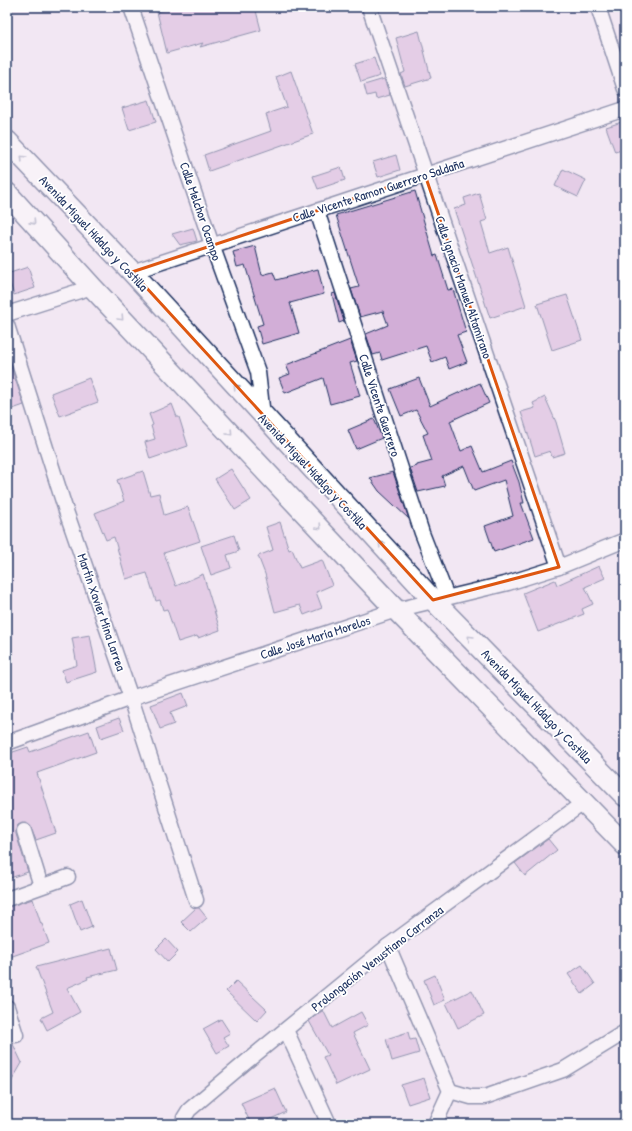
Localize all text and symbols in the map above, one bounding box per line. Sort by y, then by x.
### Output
street label: Calle Vicente Ramon Guerrero Saldaña [290,154,466,226]
one-way arrow [21,155,28,163]
street label: Calle Melchor Ocampo [176,159,226,263]
street label: Avenida Miguel Hidalgo y Costilla [35,171,153,295]
street label: Calle Ignacio Manuel Altamirano [431,213,497,361]
one-way arrow [28,217,36,225]
one-way arrow [116,313,124,321]
street label: Calle Vicente Guerrero [355,351,405,459]
one-way arrow [234,384,241,391]
street label: Avenida Miguel Hidalgo y Costilla [254,409,372,533]
one-way arrow [225,428,232,435]
one-way arrow [314,522,321,530]
one-way arrow [378,541,386,549]
street label: Martín Xavier Mina Larrea [73,551,131,673]
street label: Calle José María Morelos [258,611,372,663]
one-way arrow [467,635,475,643]
street label: Avenida Miguel Hidalgo y Costilla [478,645,596,767]
street label: Prolongación Venustiano Carranza [307,901,447,1015]

